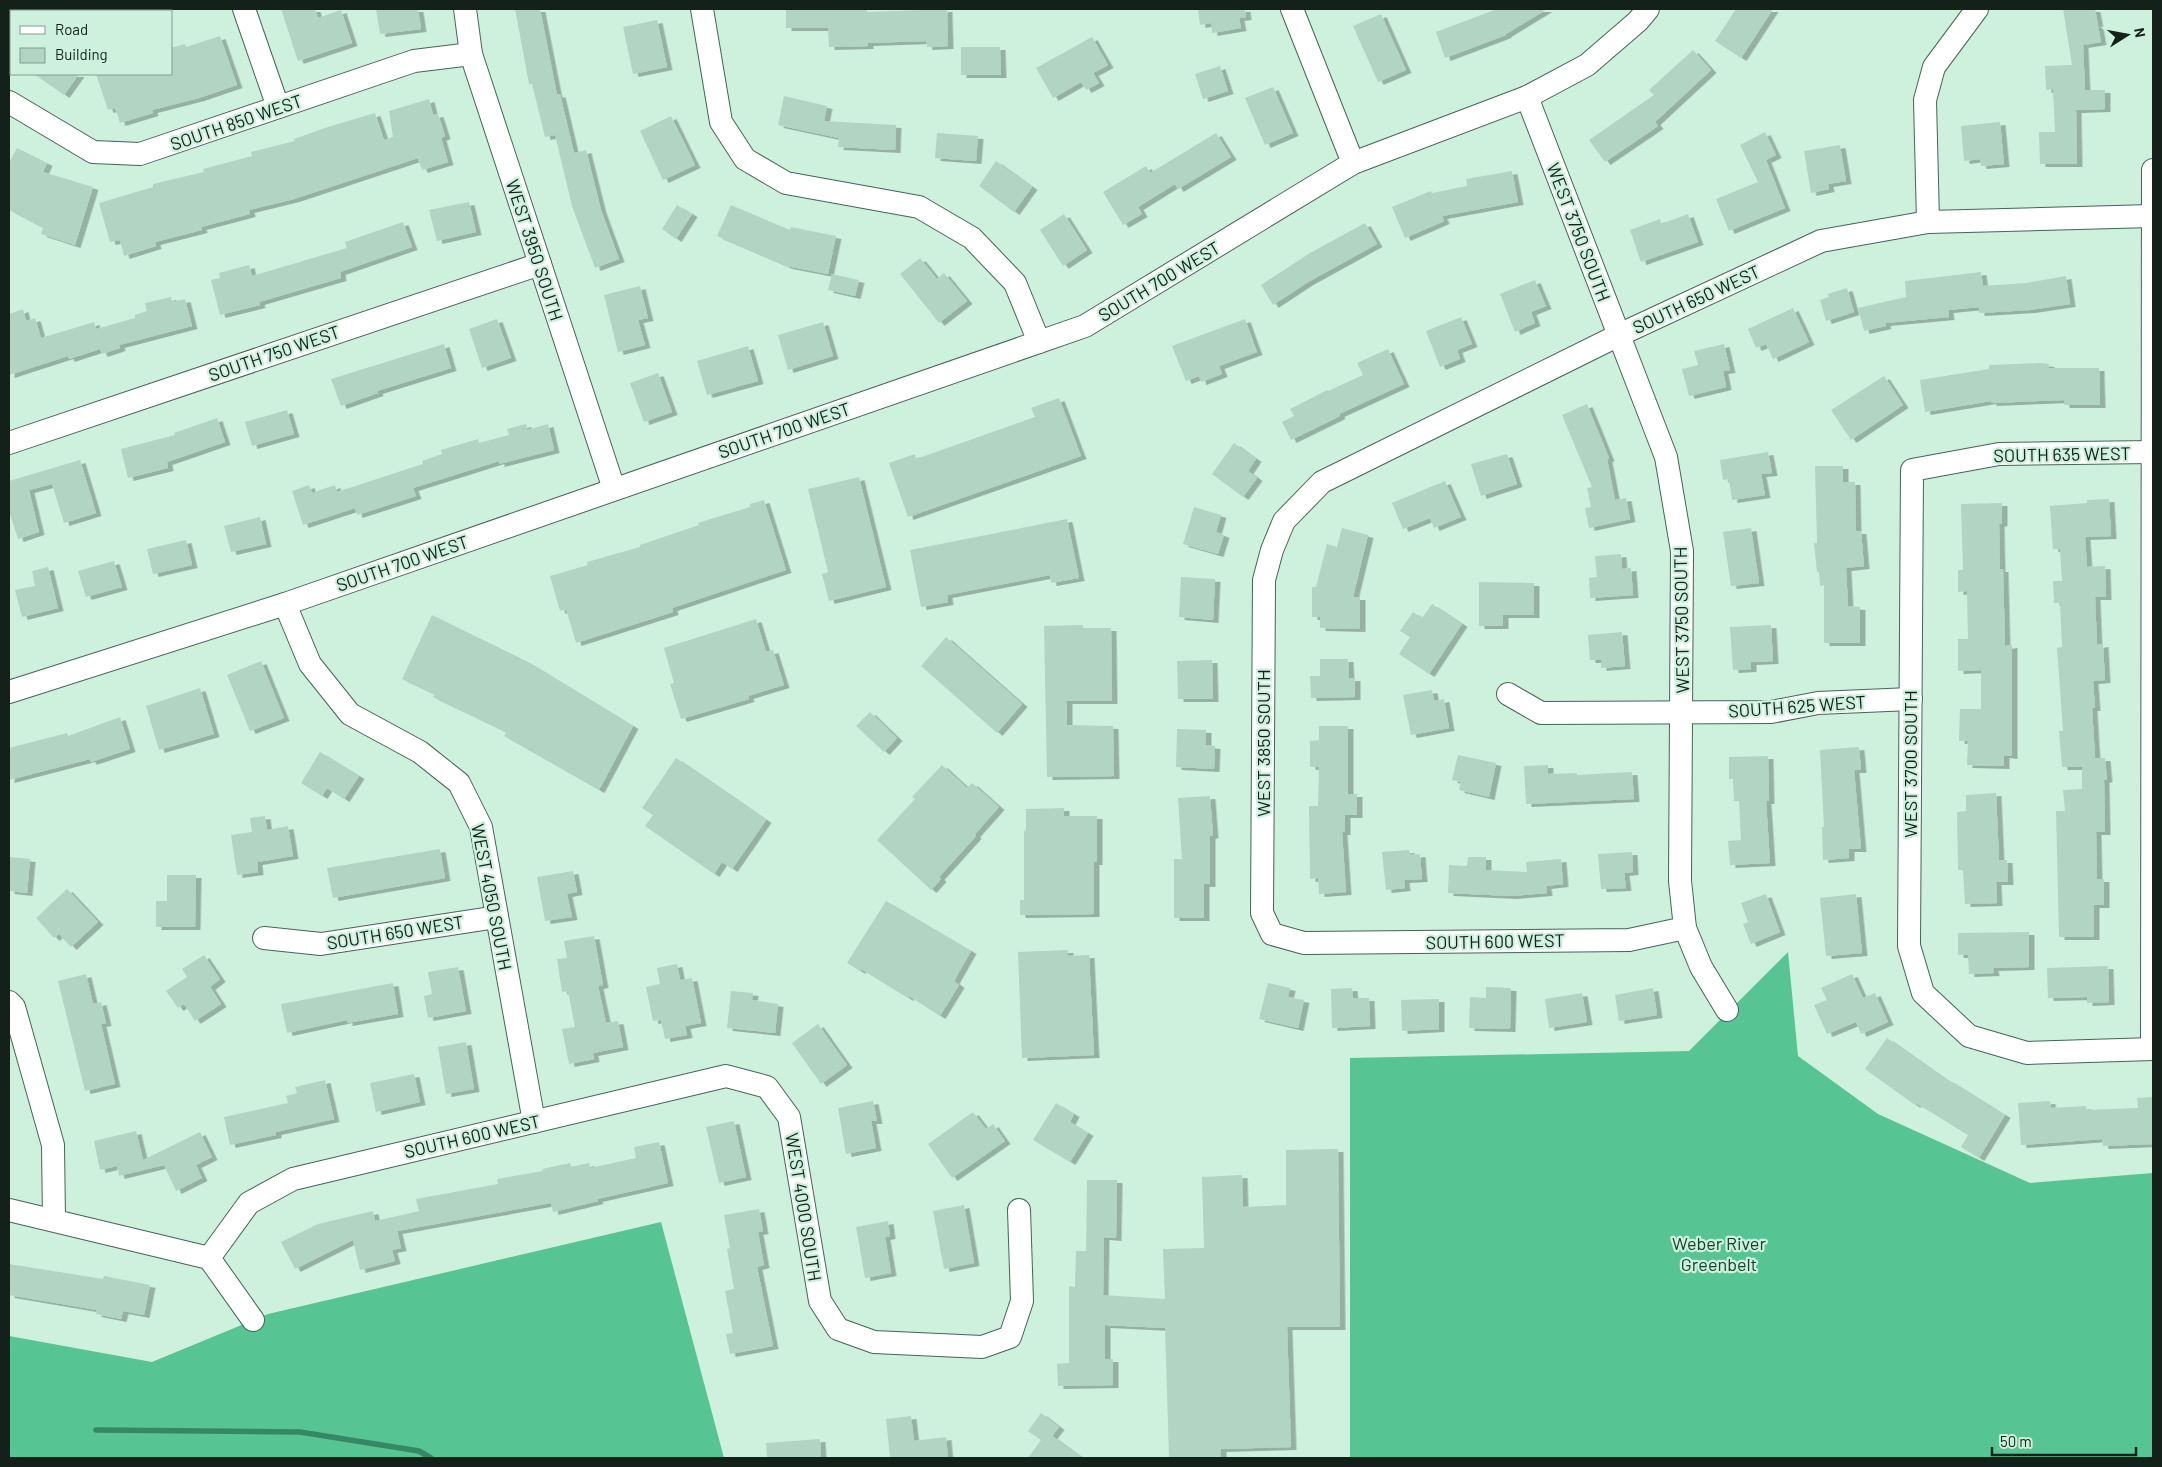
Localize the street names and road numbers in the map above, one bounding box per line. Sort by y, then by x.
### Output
street label: SOUTH 850 WEST [167,89,305,155]
street label: WEST 3750 SOUTH [1542,160,1616,304]
street label: WEST 3950 SOUTH [502,176,568,324]
street label: SOUTH 700 WEST [1094,236,1224,326]
street label: SOUTH 650 WEST [1629,260,1763,338]
street label: SOUTH 750 WEST [205,320,343,386]
street label: SOUTH 700 WEST [715,397,853,463]
street label: SOUTH 635 WEST [1993,442,2131,466]
street label: SOUTH 700 WEST [333,530,471,596]
street label: WEST 3750 SOUTH [1669,547,1693,693]
street label: WEST 3850 SOUTH [1252,669,1274,817]
street label: SOUTH 625 WEST [1728,690,1866,722]
street label: WEST 3700 SOUTH [1899,690,1921,838]
street label: WEST 4050 SOUTH [467,822,517,972]
street label: SOUTH 650 WEST [325,910,465,954]
street label: SOUTH 600 WEST [1425,929,1565,953]
street label: SOUTH 600 WEST [402,1110,542,1162]
street label: WEST 4000 SOUTH [781,1131,827,1283]

